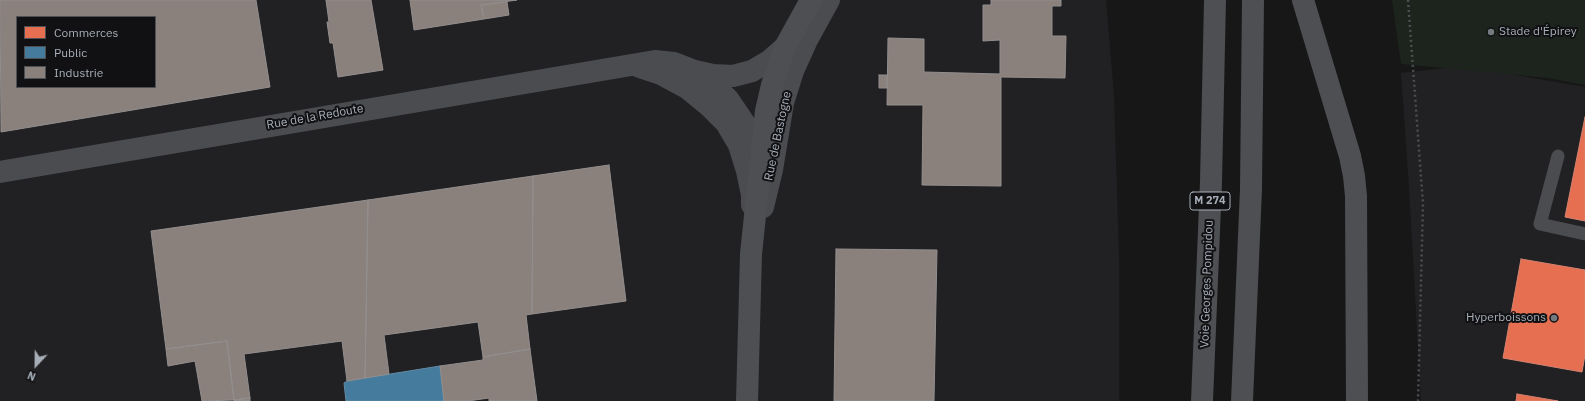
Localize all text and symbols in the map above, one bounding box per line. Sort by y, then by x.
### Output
legend [16,16,156,88]
text: Commerces [54,25,118,40]
place label: Stade d'Épirey [1499,25,1577,39]
marker: Stade d'Épirey [1486,27,1496,37]
text: Public [54,45,87,60]
text: Industrie [54,65,103,80]
street label: Rue de Bastogne [762,90,794,182]
street label: Rue de la Redoute [265,101,365,133]
road number: M 274 [1190,192,1230,210]
street label: Voie Georges Pompidou [1198,220,1216,348]
place label: Hyperboissons [1466,311,1546,325]
marker: Hyperboissons [1549,313,1559,323]
north arrow [16,345,56,385]
text: N [25,368,38,384]

